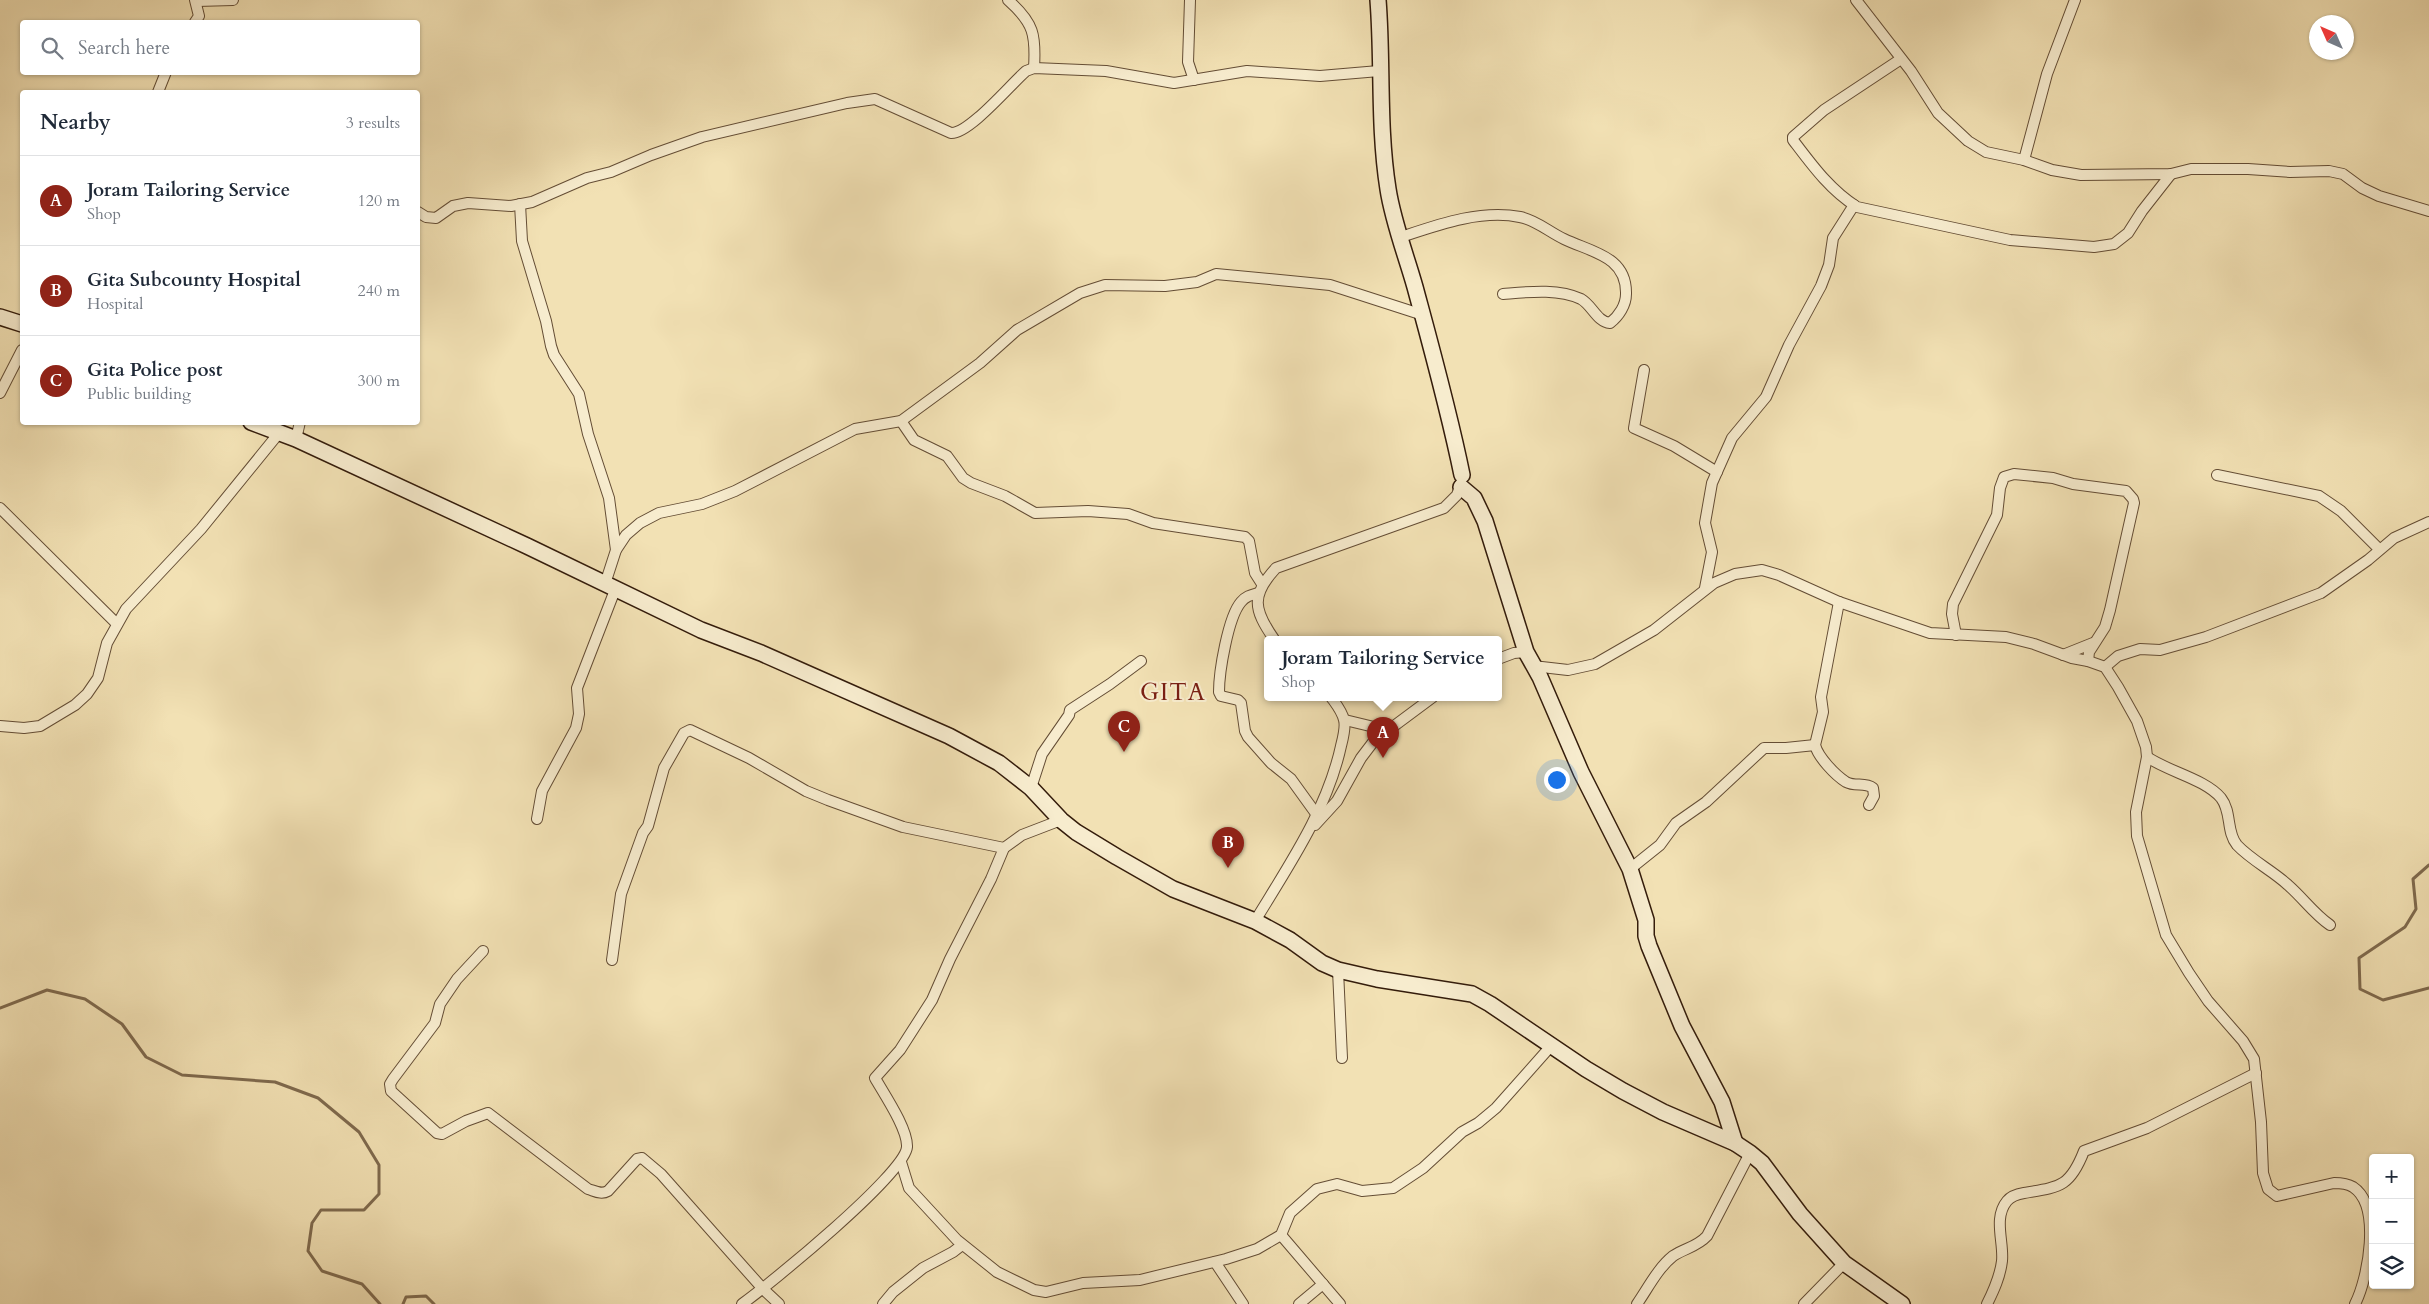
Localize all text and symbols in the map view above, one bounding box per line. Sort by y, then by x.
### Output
north arrow [2309,15,2354,60]
search box [20,20,420,75]
icon: search [38,34,66,62]
text: Search here [78,35,170,61]
text: Nearby [40,108,111,137]
text: 3 results [346,112,400,134]
text: Joram Tailoring Service [87,177,290,203]
text: A [50,190,62,212]
text: 120 m [358,190,400,212]
text: Shop [87,203,121,225]
text: Gita Subcounty Hospital [87,267,301,293]
text: B [50,280,62,302]
text: 240 m [358,280,400,302]
text: Hospital [87,293,143,315]
text: Gita Police post [87,357,222,383]
text: C [50,370,62,392]
text: 300 m [358,370,400,392]
text: Public building [87,383,191,405]
popup [1264,636,1502,701]
text: Joram Tailoring Service [1281,645,1485,671]
text: Shop [1281,671,1315,693]
district label: GITA [1140,676,1206,709]
pin: C [1108,711,1140,752]
pin: A [1367,717,1399,758]
your location [1544,767,1570,793]
pin: B [1212,827,1244,868]
map controls [2369,1154,2414,1289]
button: + [2369,1154,2414,1199]
button: − [2369,1199,2414,1244]
button: layers [2369,1244,2414,1289]

